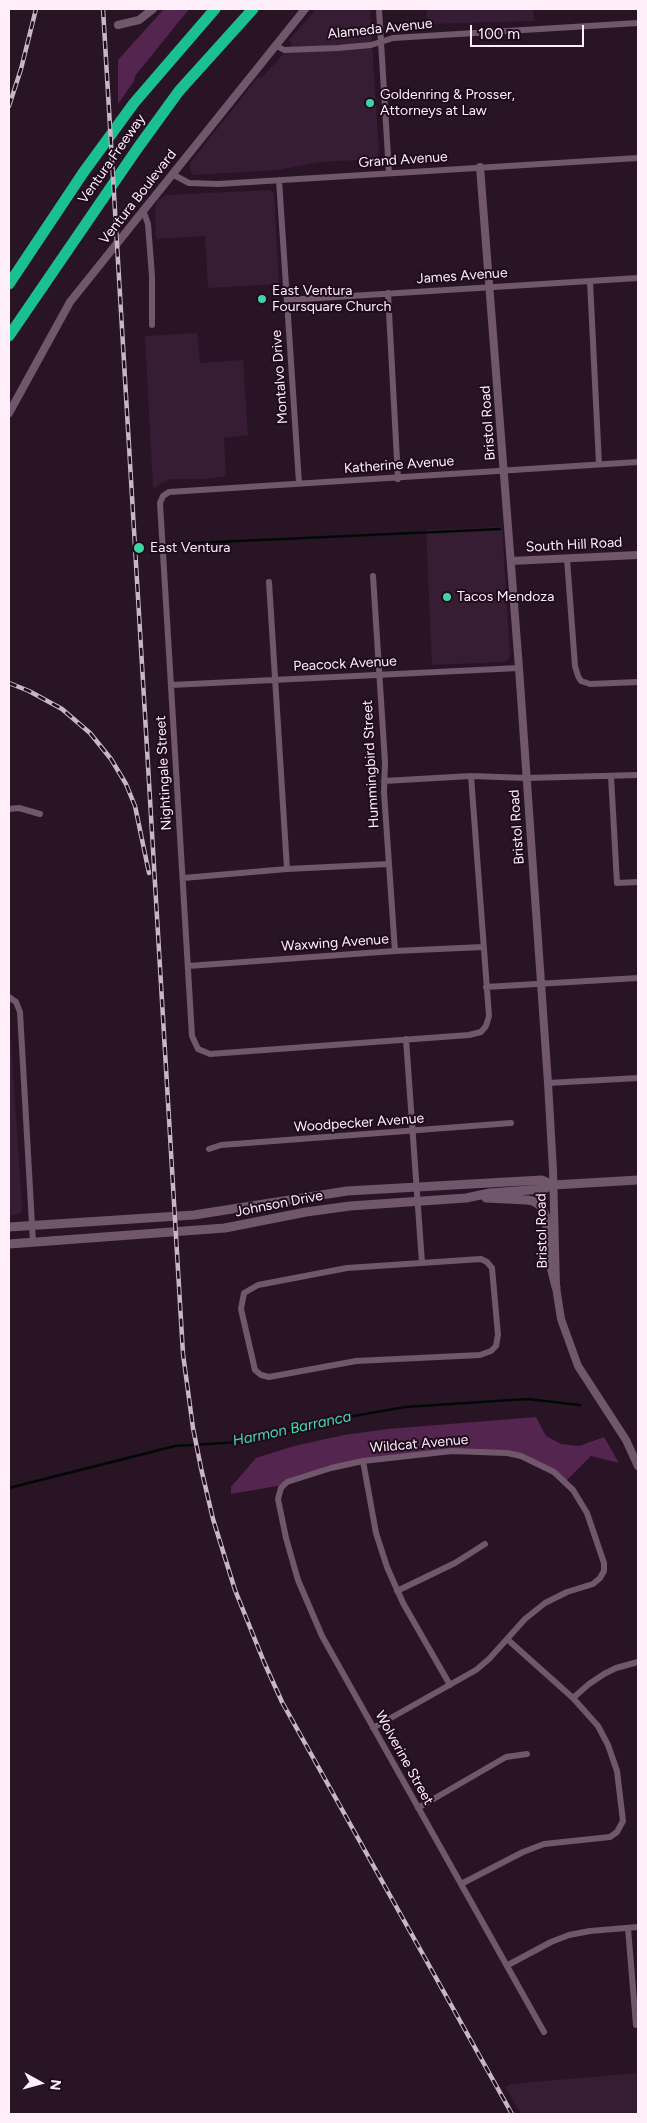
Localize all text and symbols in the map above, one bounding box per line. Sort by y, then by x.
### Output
street label: Alameda Avenue [327,15,433,43]
scale bar [472,15,586,47]
text: 100 m [478,25,520,43]
place label: Goldenring & Prosser, Attorneys at Law [380,87,515,120]
marker: Goldenring & Prosser, Attorneys at Law [364,97,376,109]
street label: Ventura Freeway [75,111,149,207]
street label: Ventura Boulevard [96,146,180,248]
street label: Grand Avenue [358,149,448,171]
street label: James Avenue [416,264,508,288]
place label: East Ventura Foursquare Church [272,283,391,316]
marker: East Ventura Foursquare Church [256,293,268,305]
street label: Montalvo Drive [268,329,292,425]
street label: Bristol Road [477,385,499,461]
street label: Katherine Avenue [343,453,455,477]
street label: South Hill Road [525,534,623,556]
place label: East Ventura [150,540,230,556]
marker: East Ventura [132,541,146,555]
place label: Tacos Mendoza [457,589,554,605]
marker: Tacos Mendoza [441,591,453,603]
street label: Peacock Avenue [293,653,397,675]
street label: Hummingbird Street [359,699,383,829]
street label: Nightingale Street [153,715,175,831]
street label: Bristol Road [506,789,528,865]
street label: Waxwing Avenue [281,931,389,955]
street label: Woodpecker Avenue [293,1110,425,1136]
street label: Johnson Drive [234,1187,324,1221]
street label: Bristol Road [533,1193,551,1269]
water label: Harmon Barranca [231,1408,353,1450]
street label: Wildcat Avenue [369,1431,469,1457]
street label: Wolverine Street [371,1708,437,1808]
north arrow [15,2058,65,2108]
text: N [46,2078,64,2091]

